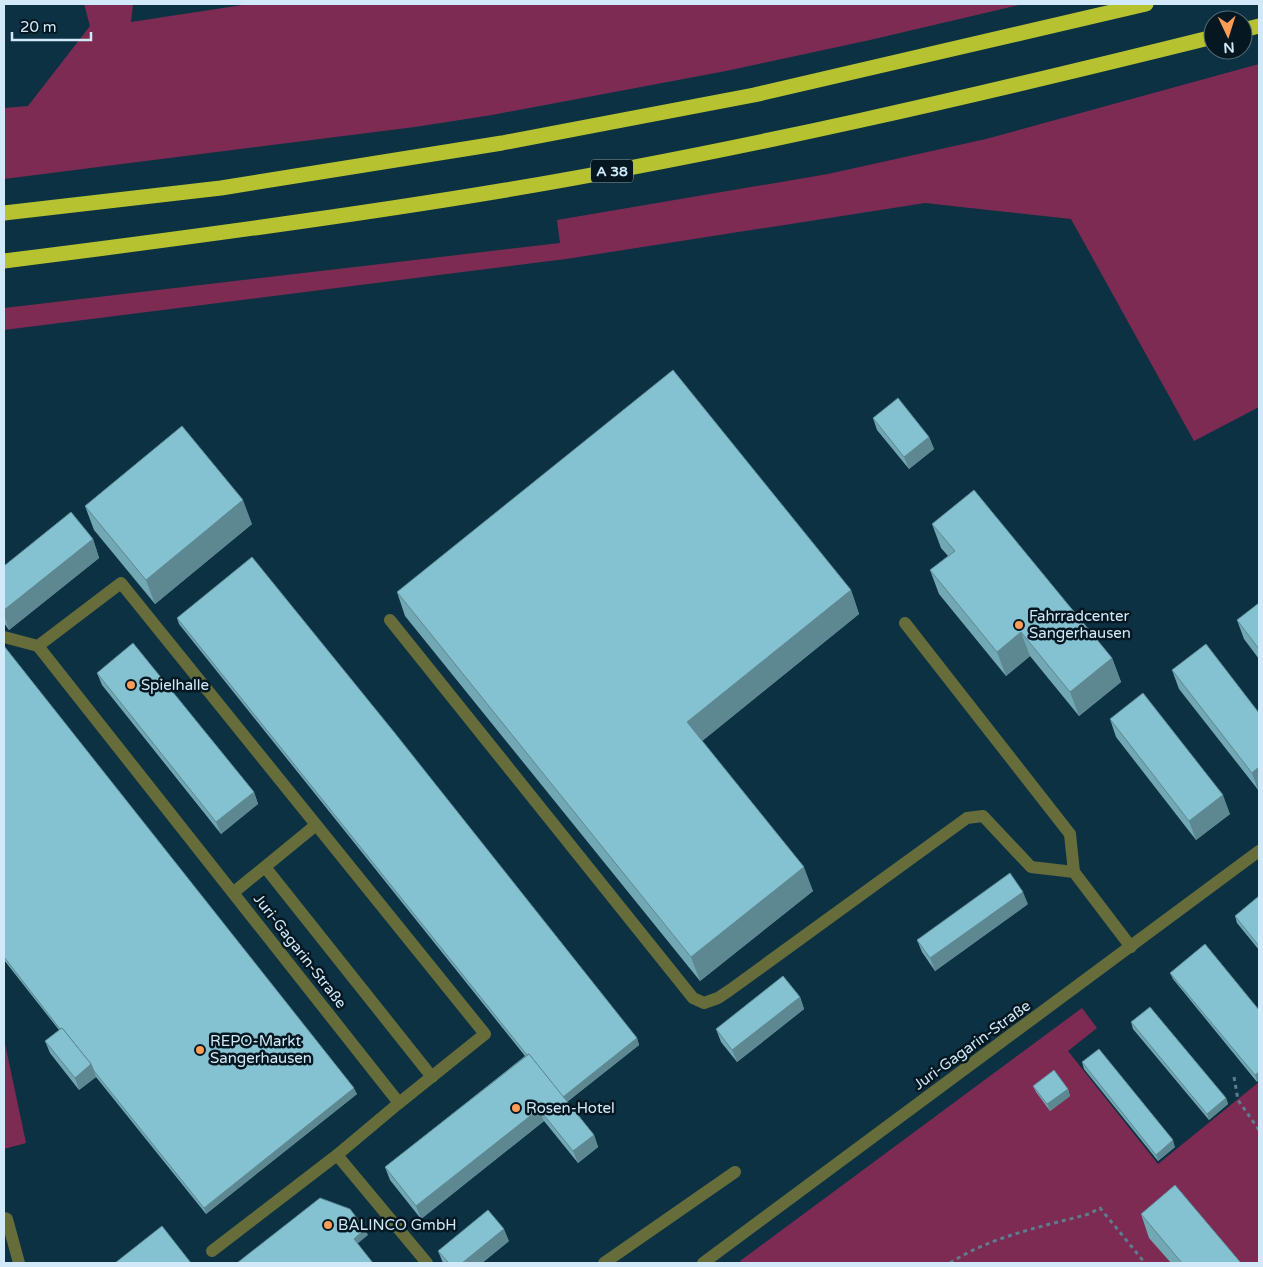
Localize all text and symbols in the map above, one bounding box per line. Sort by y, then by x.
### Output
scale bar [12,10,91,42]
north arrow [1203,10,1253,60]
text: 20 m [20,18,57,36]
text: N [1223,39,1235,56]
road number: A 38 [591,160,633,182]
place label: Fahrradcenter Sangerhausen [1029,607,1131,642]
marker: Fahrradcenter Sangerhausen [1013,619,1025,631]
place label: Spielhalle [141,676,209,694]
marker: Spielhalle [125,679,137,691]
street label: Juri-Gagarin-Straße [250,890,350,1012]
street label: Juri-Gagarin-Straße [910,996,1034,1094]
place label: REPO-Markt Sangerhausen [210,1032,312,1067]
marker: REPO-Markt Sangerhausen [194,1044,206,1056]
place label: Rosen-Hotel [526,1099,615,1117]
marker: Rosen-Hotel [510,1102,522,1114]
place label: BALINCO GmbH [338,1216,456,1234]
marker: BALINCO GmbH [322,1219,334,1231]

